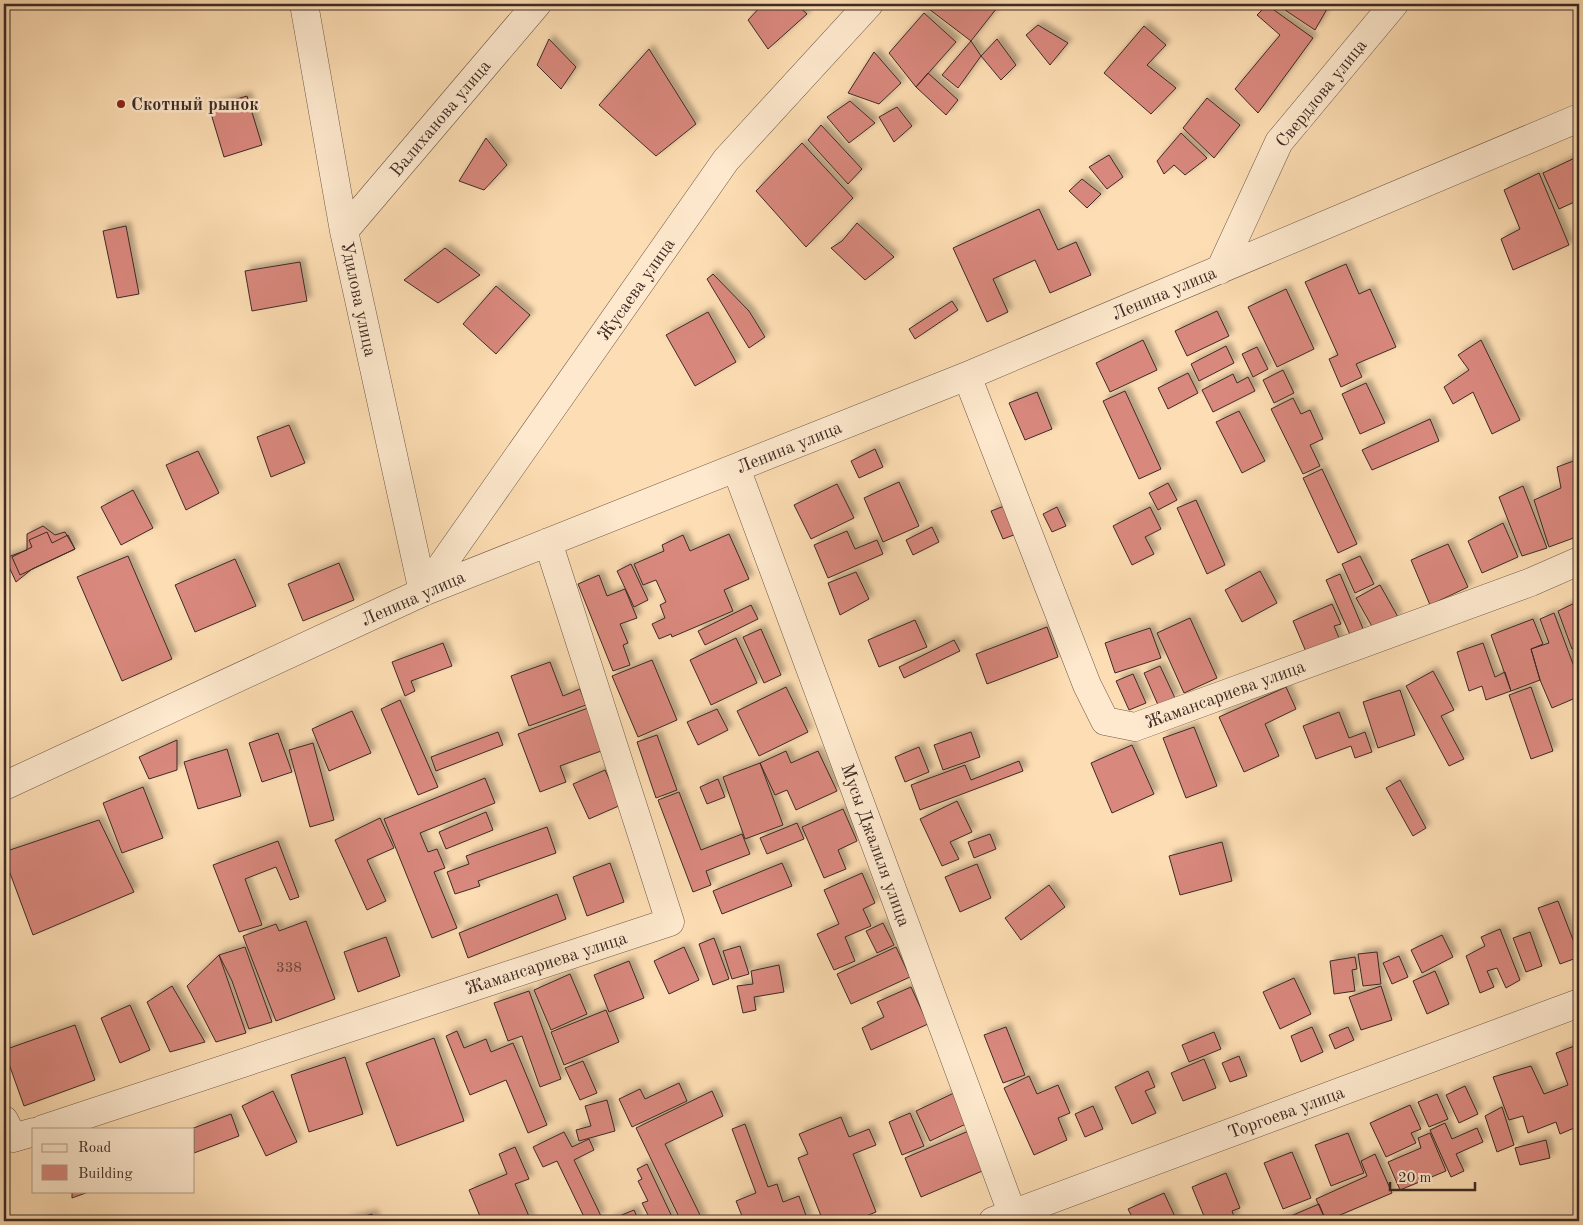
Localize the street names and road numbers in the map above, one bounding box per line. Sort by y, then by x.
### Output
street label: Свердлова улица [1273,36,1371,151]
street label: Валиханова улица [387,57,495,180]
street label: Жусаева улица [595,235,679,344]
street label: Удилова улица [337,240,379,358]
street label: Ленина улица [1109,264,1219,324]
street label: Ленина улица [734,419,845,477]
street label: Ленина улица [359,568,468,630]
street label: Жамансариева улица [1143,658,1308,732]
street label: Мусы Джалиля улица [837,761,913,929]
street label: Жамансариева улица [463,929,629,999]
street label: Торгоева улица [1226,1083,1347,1142]

